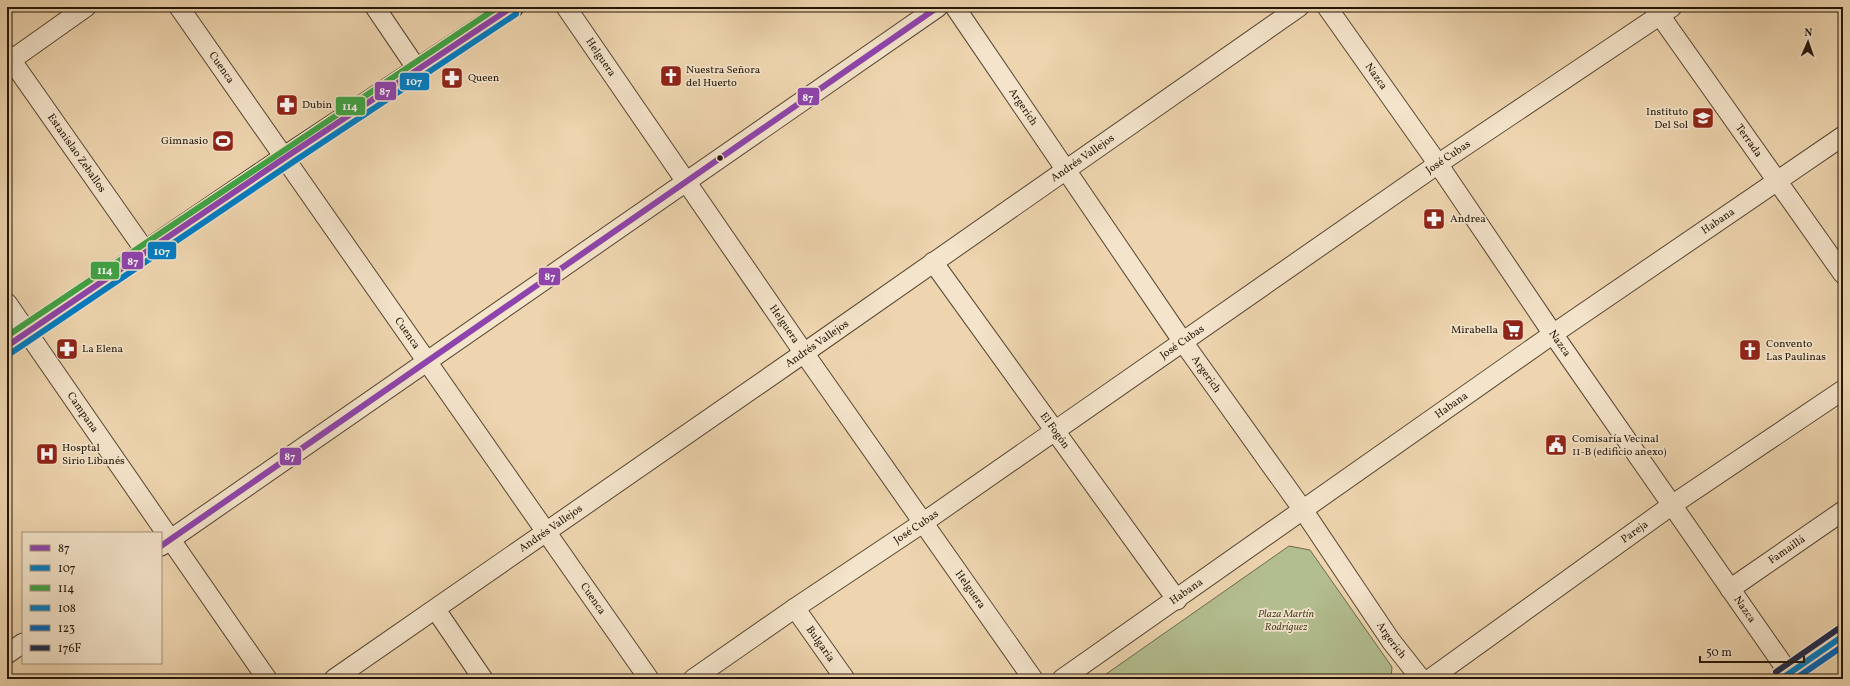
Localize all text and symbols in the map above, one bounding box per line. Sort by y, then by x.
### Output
north arrow [1788,22,1828,62]
text: N [1804,26,1813,41]
street label: Helguera [582,35,620,80]
street label: Cuenca [205,49,238,87]
street label: Nazca [1361,60,1391,93]
church icon: Nuestra Señora del Huerto [658,63,684,89]
place label: Nuestra Señora del Huerto [686,63,761,91]
pharmacy icon: Queen [439,65,465,91]
place label: Queen [468,71,500,86]
line badge: 107 [399,72,430,91]
text: 107 [406,75,422,90]
line badge: 87 [374,81,397,101]
text: 87 [379,85,391,100]
street label: Argerich [1005,85,1041,129]
line badge: 87 [797,87,820,106]
text: 87 [802,91,814,106]
pharmacy icon: Dubin [274,92,300,118]
line badge: 114 [335,96,366,116]
place label: Dubin [302,98,333,113]
text: 114 [342,100,358,115]
place label: Instituto Del Sol [1646,105,1688,133]
school or university icon: Instituto Del Sol [1690,105,1716,131]
street label: Estanislao Zeballos [44,111,110,196]
street label: Terrada [1732,121,1766,161]
sports icon: Gimnasio [210,128,236,154]
street label: Andrés Vallejos [1048,131,1118,186]
place label: Gimnasio [161,134,208,149]
street label: José Cubas [1423,136,1474,178]
unlabelled marker [715,153,725,163]
street label: Habana [1698,204,1738,238]
pharmacy icon: Andrea [1421,206,1447,232]
place label: Andrea [1450,212,1486,227]
line badge: 107 [147,241,177,260]
text: 107 [154,245,170,260]
line badge: 87 [121,251,144,270]
text: 87 [127,255,139,270]
line badge: 114 [90,261,120,280]
text: 114 [97,264,113,279]
line badge: 87 [538,267,561,286]
text: 87 [544,270,556,285]
street label: Helguera [766,302,803,347]
street label: Cuenca [391,314,424,352]
street label: Andrés Vallejos [782,316,852,371]
supermarket icon: Mirabella [1500,317,1526,343]
street label: José Cubas [1157,321,1208,363]
place label: Mirabella [1451,323,1499,338]
street label: Nazca [1545,327,1574,360]
pharmacy icon: La Elena [54,336,80,362]
church icon: Convento Las Paulinas [1737,337,1763,363]
place label: Convento Las Paulinas [1766,337,1826,365]
place label: La Elena [82,342,124,357]
street label: Argerich [1188,353,1225,396]
street label: Habana [1432,388,1471,422]
street label: Campana [63,389,102,436]
street label: El Fogón [1036,409,1073,452]
public building icon: Comisaría Vecinal 11-B (edificio anexo) [1543,432,1569,458]
place label: Comisaría Vecinal 11-B (edificio anexo) [1572,432,1666,460]
hospital icon: Hosptal Sirio Libanés [34,441,60,467]
place label: Hosptal Sirio Libanés [62,441,125,469]
line badge: 87 [279,447,302,466]
text: 87 [284,450,296,465]
street label: Andrés Vallejos [516,501,586,556]
street label: José Cubas [891,506,942,548]
street label: Pareja [1618,517,1652,547]
street label: Famaillá [1765,531,1809,568]
legend [22,532,162,664]
text: 87 [58,541,70,557]
text: 107 [58,561,76,577]
street label: Helguera [951,567,989,612]
street label: Habana [1167,574,1206,608]
street label: Cuenca [576,580,609,618]
text: 114 [58,581,74,597]
street label: Nazca [1730,593,1759,626]
text: 108 [58,601,76,617]
park label: Plaza Martín Rodríguez [1258,607,1315,635]
street label: Argerich [1373,619,1410,662]
text: 123 [58,621,75,637]
street label: Bulgaria [802,623,839,665]
scale bar [1700,638,1804,664]
text: 176F [58,641,82,657]
text: 50 m [1706,645,1732,661]

